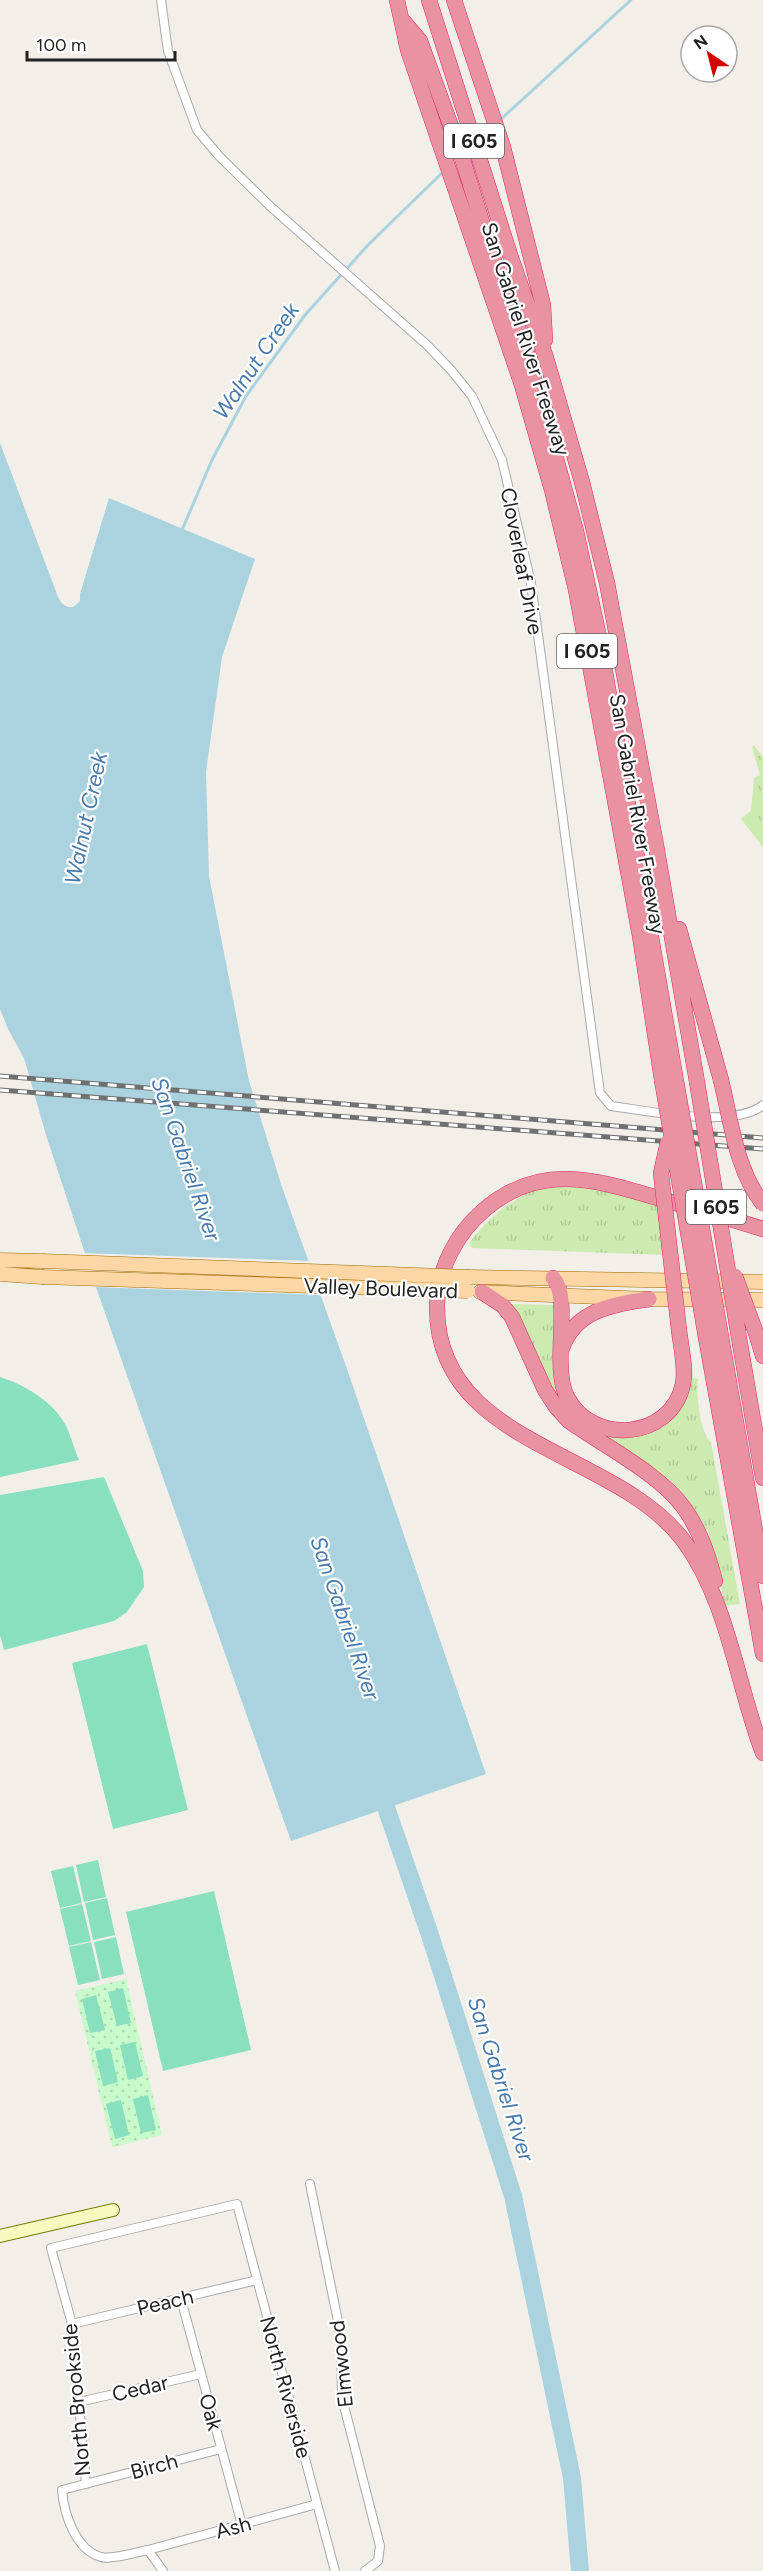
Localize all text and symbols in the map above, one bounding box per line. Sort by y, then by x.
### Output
scale bar [27,24,176,62]
north arrow [679,24,739,84]
text: N [690,31,711,53]
text: 100 m [36,34,86,56]
road number: I 605 [444,124,504,158]
street label: San Gabriel River Freeway [476,219,576,459]
water label: Walnut Creek [207,297,306,424]
street label: Cloverleaf Drive [495,485,549,637]
road number: I 605 [557,634,617,668]
street label: San Gabriel River Freeway [605,692,671,936]
water label: Walnut Creek [59,748,113,887]
water label: San Gabriel River [145,1074,227,1246]
road number: I 605 [686,1190,746,1224]
street label: Valley Boulevard [303,1273,459,1303]
water label: San Gabriel River [304,1533,386,1705]
water label: San Gabriel River [462,1993,541,2166]
street label: Peach [134,2283,196,2321]
street label: North Riverside [255,2313,317,2461]
street label: Elmwood [324,2319,358,2409]
street label: North Brookside [57,2323,95,2477]
street label: Cedar [110,2369,170,2407]
street label: Oak [194,2391,228,2434]
street label: Birch [128,2448,180,2484]
street label: Ash [213,2510,253,2544]

